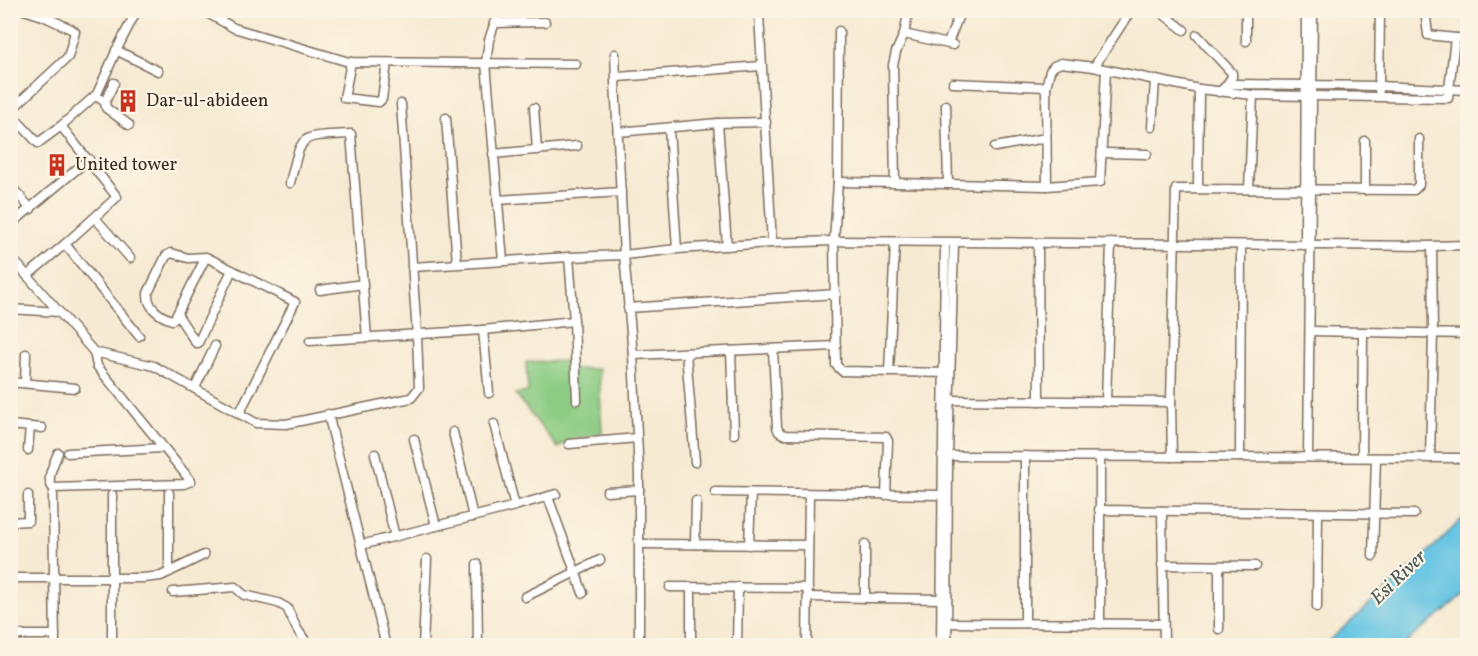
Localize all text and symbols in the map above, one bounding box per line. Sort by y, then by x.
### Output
building icon: Dar-ul-abideen [115,88,141,114]
place label: Dar-ul-abideen [146,89,269,114]
building icon: United tower [44,152,70,178]
place label: United tower [75,153,178,178]
water label: Esi River [1365,544,1434,612]

